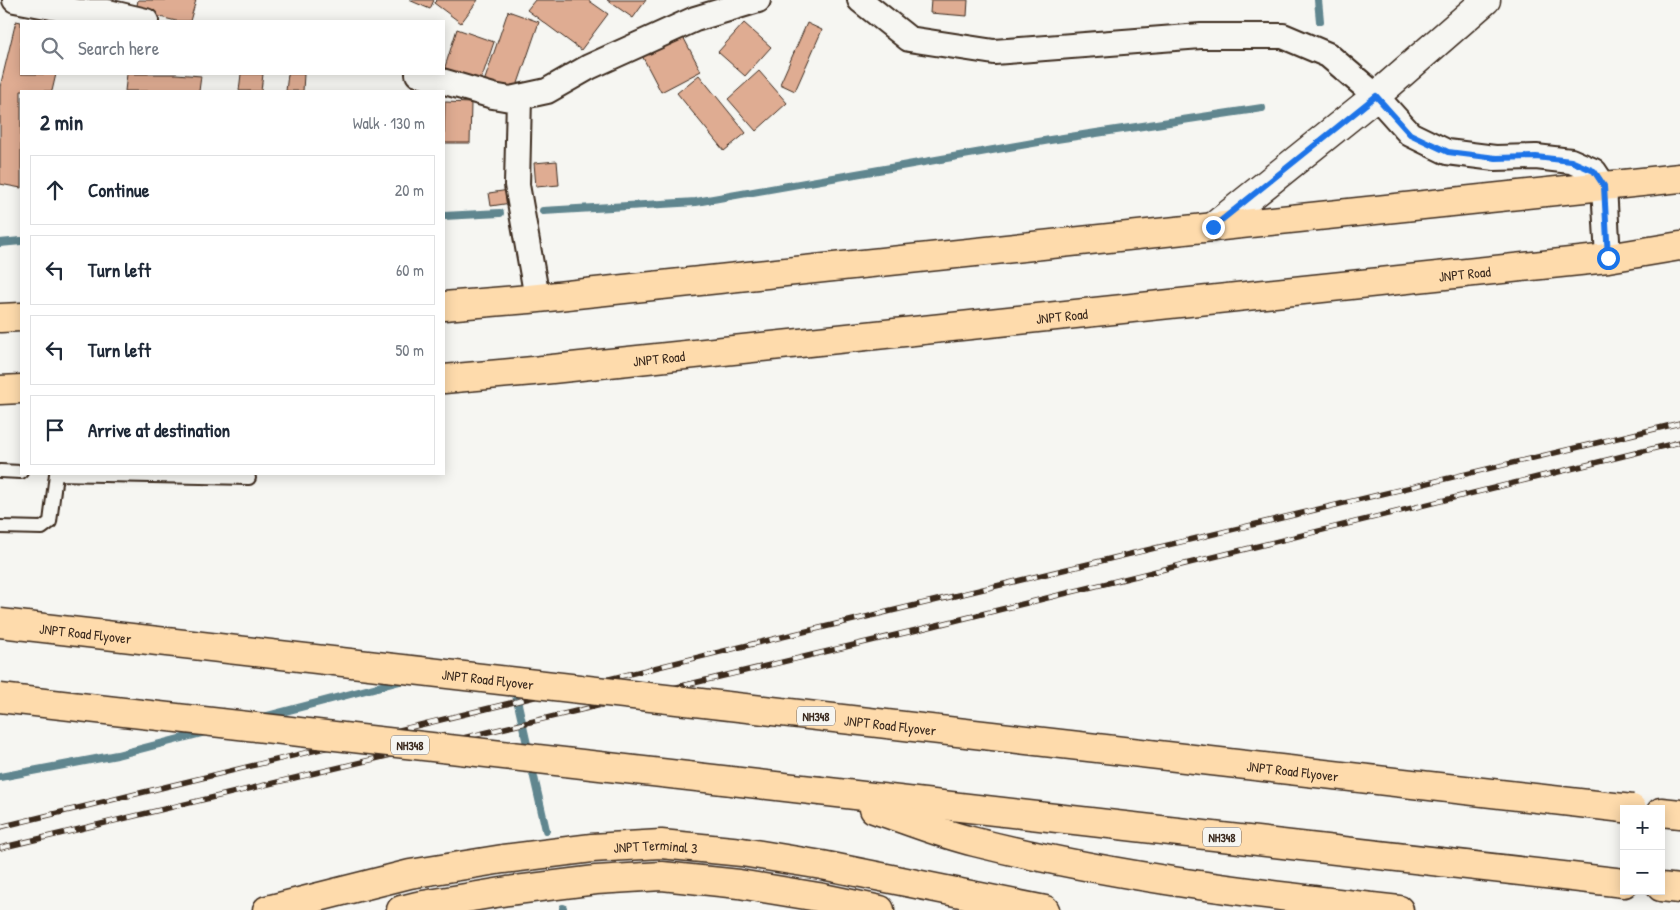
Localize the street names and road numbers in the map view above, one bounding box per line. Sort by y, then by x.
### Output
street label: JNPT Road [1438,261,1492,285]
street label: JNPT Road [1035,303,1089,328]
street label: JNPT Road [632,346,686,370]
street label: JNPT Road Flyover [38,618,133,647]
street label: JNPT Road Flyover [441,664,535,693]
road number: NH348 [797,706,835,726]
street label: JNPT Road Flyover [843,710,938,739]
road number: NH348 [391,736,429,754]
street label: JNPT Road Flyover [1246,756,1340,785]
road number: NH348 [1203,828,1241,846]
street label: JNPT Terminal 3 [613,834,699,857]

